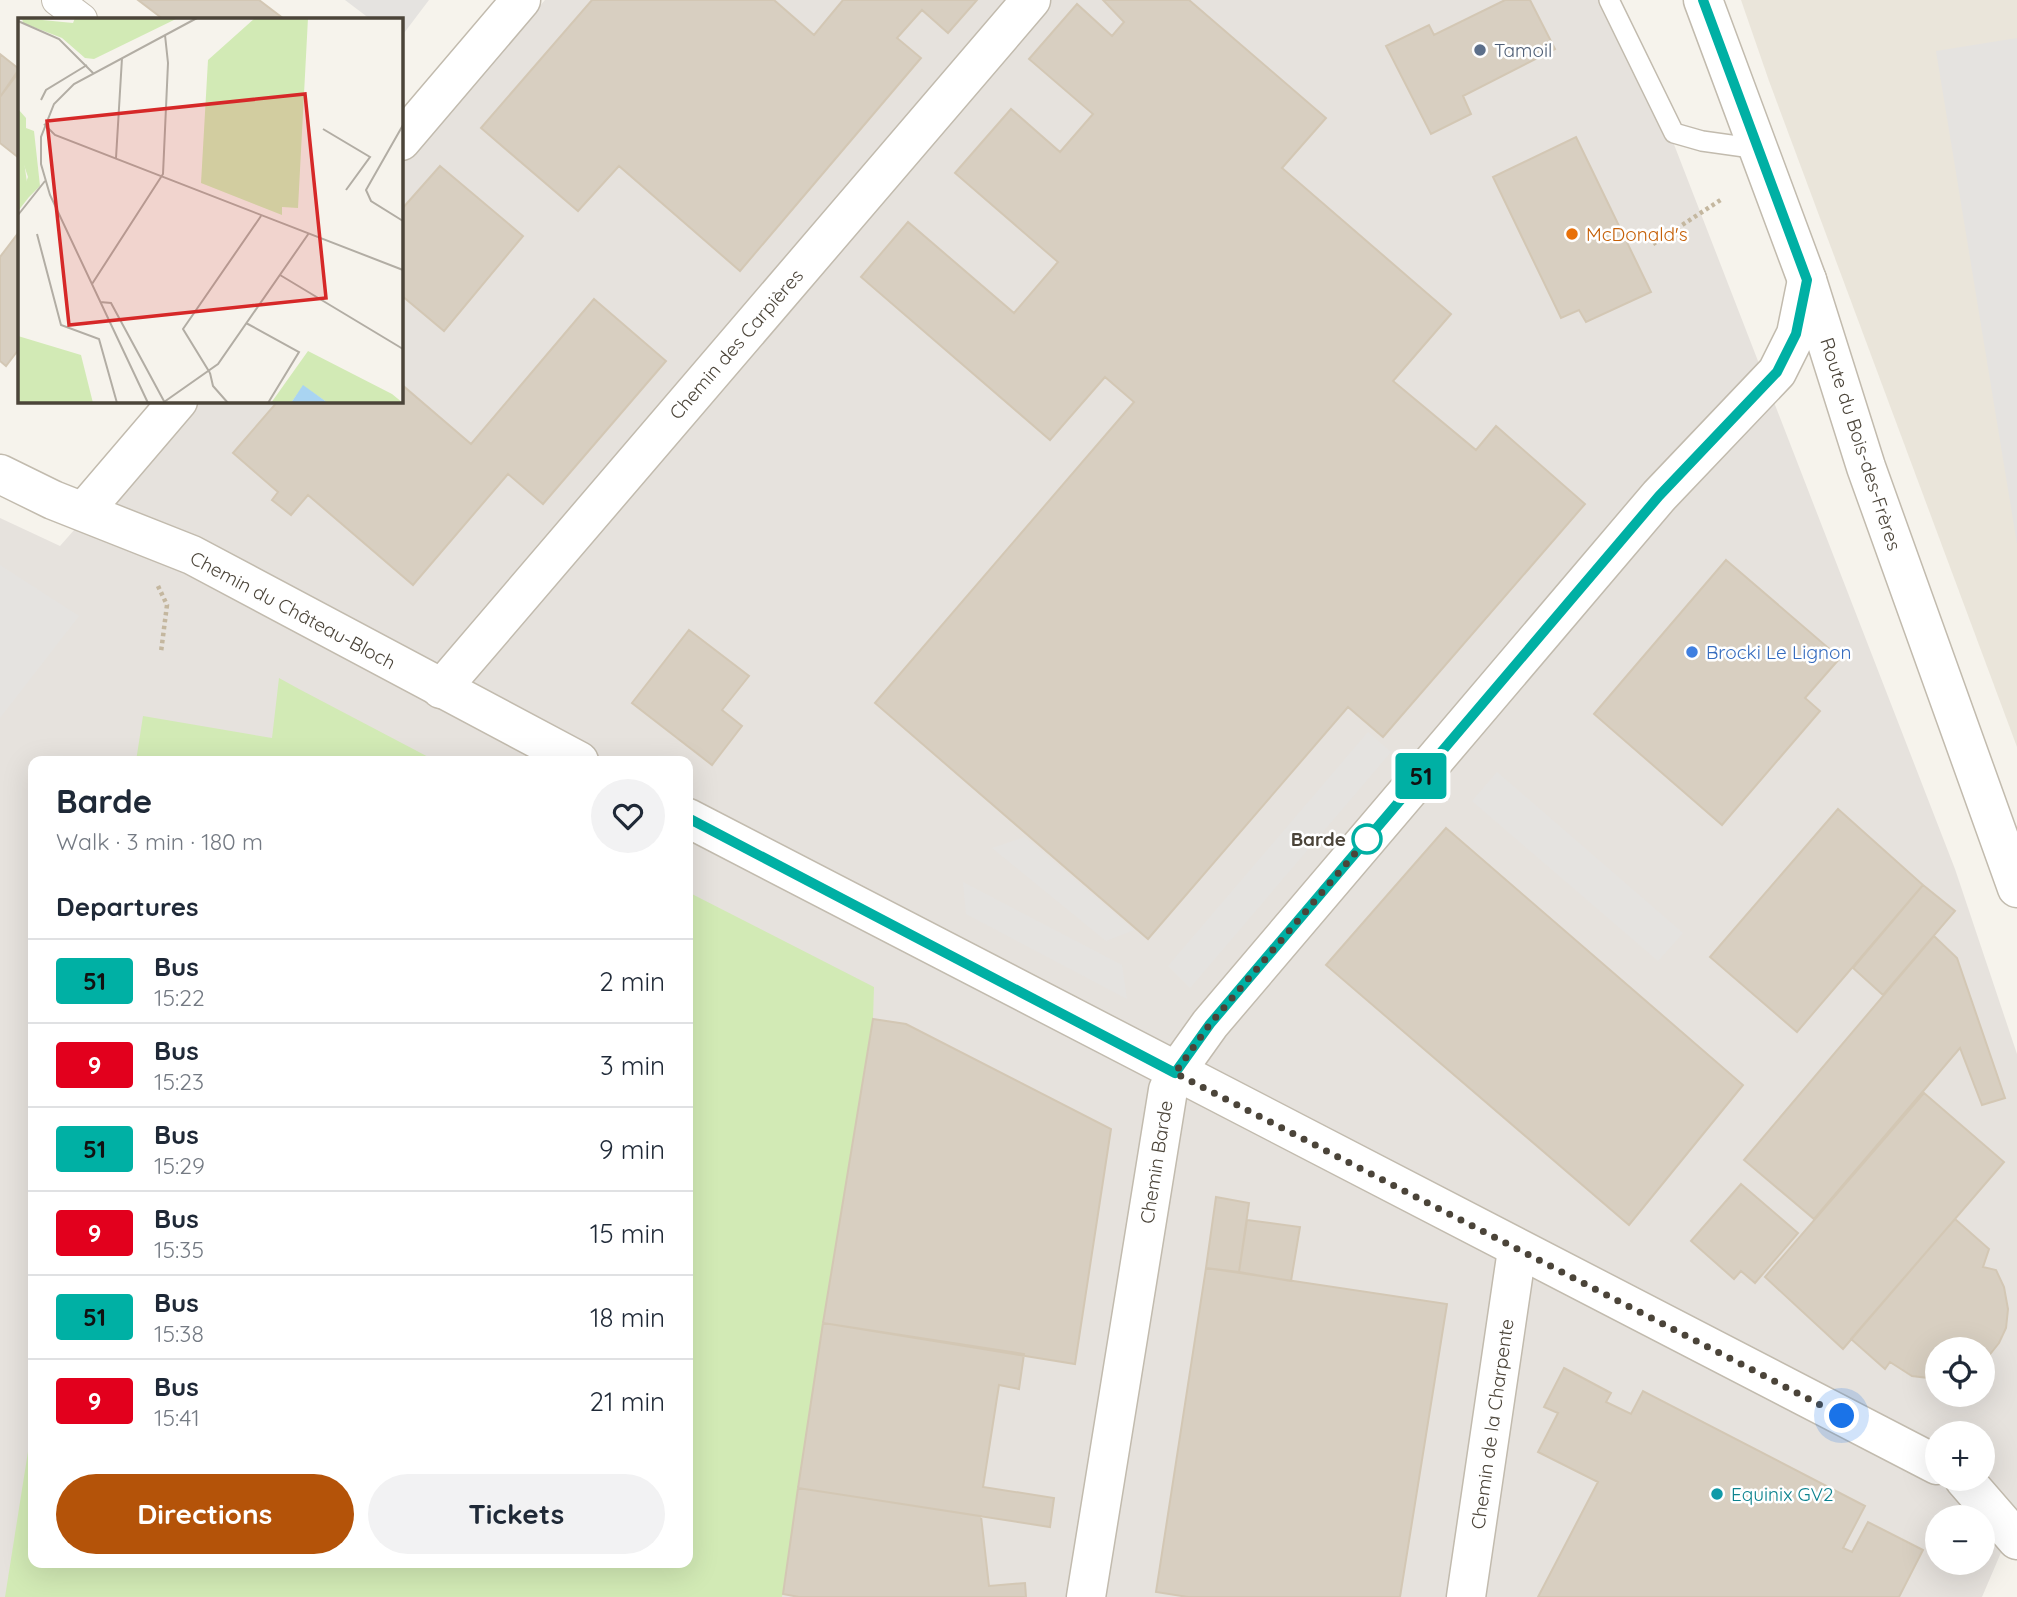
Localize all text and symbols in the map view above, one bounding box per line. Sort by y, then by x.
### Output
inset map [18,18,402,402]
place label: Tamoil [1494,38,1552,62]
marker: Tamoil [1472,42,1488,58]
place label: McDonald's [1586,222,1688,246]
marker: McDonald's [1564,226,1580,242]
street label: Chemin des Carpières [664,264,808,424]
street label: Route du Bois-des-Frères [1815,334,1907,554]
street label: Chemin du Château-Bloch [186,546,400,674]
place label: Brocki Le Lignon [1706,640,1852,664]
marker: Brocki Le Lignon [1684,644,1700,660]
line badge: 51 [1390,753,1452,799]
text: 51 [1409,761,1433,791]
button: heart [591,779,665,853]
text: Barde [56,780,152,821]
marker: Barde [1352,824,1382,854]
text: Walk · 3 min · 180 m [56,827,263,856]
place label: Barde [1291,827,1346,851]
text: Departures [56,890,199,923]
text: Bus [154,950,199,983]
text: 2 min [599,965,665,998]
text: 51 [83,966,106,996]
text: 15:22 [154,983,205,1012]
text: Bus [154,1034,199,1067]
text: 3 min [600,1049,665,1082]
text: 9 [88,1050,101,1080]
text: 15:23 [154,1067,204,1096]
street label: Chemin Barde [1134,1099,1178,1225]
text: Bus [154,1118,199,1151]
text: 9 min [599,1133,665,1166]
text: 51 [83,1134,106,1164]
text: 15:29 [154,1151,205,1180]
text: Bus [154,1202,199,1235]
text: 15 min [590,1217,665,1250]
text: 9 [88,1218,101,1248]
text: 15:35 [154,1235,204,1264]
text: Bus [154,1286,199,1319]
text: 18 min [590,1301,665,1334]
text: 51 [83,1302,106,1332]
street label: Chemin de la Charpente [1465,1317,1519,1531]
text: 15:38 [154,1319,204,1348]
map controls [1925,1337,1995,1575]
button: locate [1925,1337,1995,1407]
text: Bus [154,1370,199,1403]
text: 21 min [590,1385,665,1418]
text: 9 [88,1386,101,1416]
your location [1824,1398,1859,1433]
text: 15:41 [154,1403,200,1432]
button: + [1925,1421,1995,1491]
button: Directions [56,1474,354,1554]
button: Tickets [368,1474,665,1554]
place label: Equinix GV2 [1731,1482,1834,1506]
marker: Equinix GV2 [1709,1486,1725,1502]
button: − [1925,1505,1995,1575]

